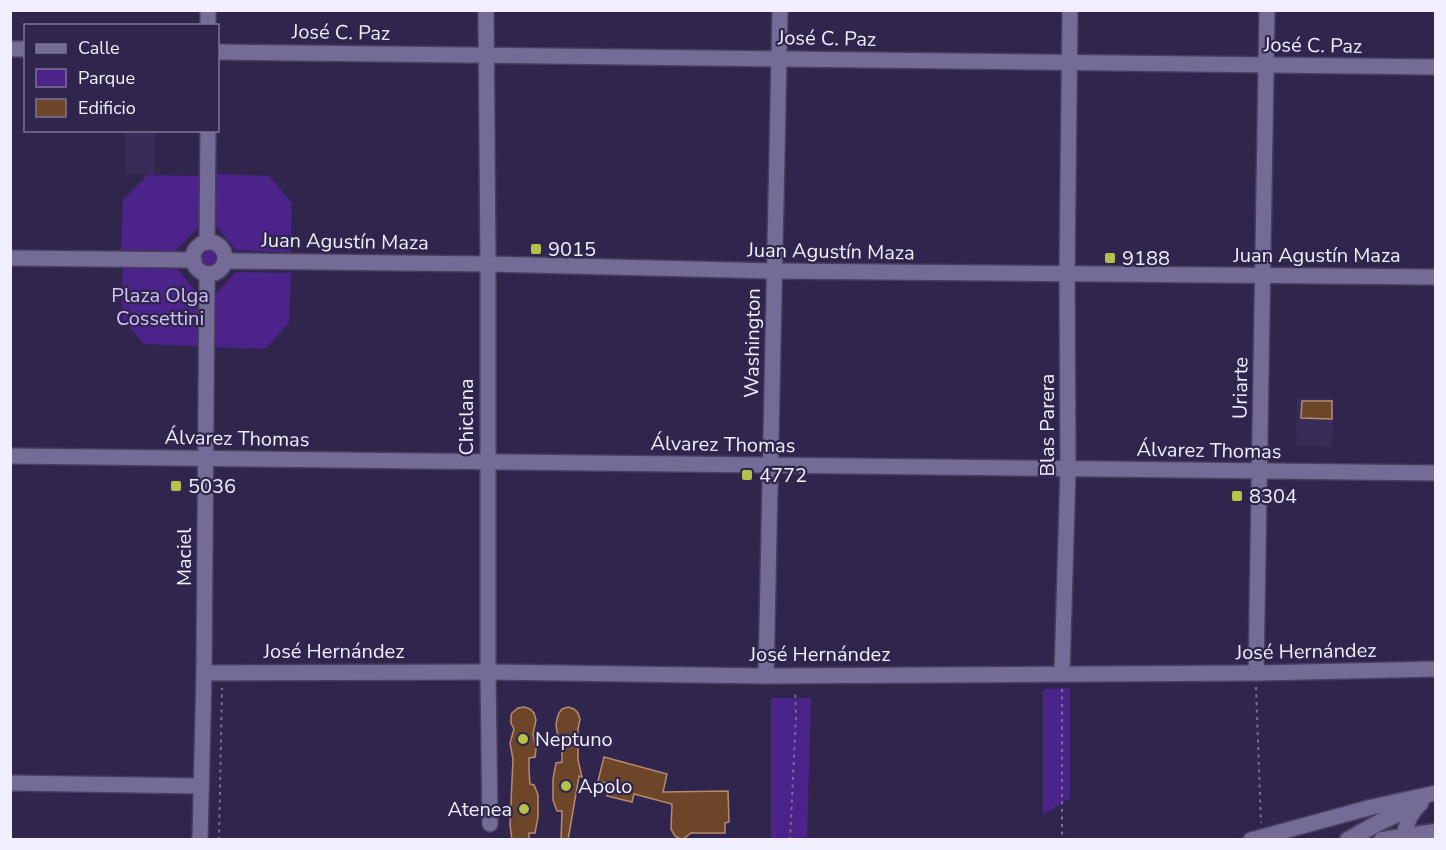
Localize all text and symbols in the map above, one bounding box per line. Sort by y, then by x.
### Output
street label: José C. Paz [291,18,390,47]
legend [24,24,219,132]
street label: José C. Paz [777,24,876,53]
street label: José C. Paz [1263,31,1362,60]
text: Calle [78,36,120,60]
text: Parque [78,66,135,90]
text: Edificio [78,96,136,120]
street label: Juan Agustín Maza [260,227,429,256]
place label: 9015 [548,236,596,263]
street label: Juan Agustín Maza [746,237,915,266]
marker: 9015 [529,242,543,256]
street label: Juan Agustín Maza [1232,242,1401,269]
place label: 9188 [1122,245,1170,272]
marker: 9188 [1103,251,1117,265]
park label: Plaza Olga Cossettini [111,282,209,332]
street label: Washington [738,288,767,398]
street label: Uriarte [1226,357,1255,419]
street label: Blas Parera [1034,374,1061,476]
street label: Chiclana [453,378,480,456]
street label: Álvarez Thomas [164,424,310,453]
street label: Álvarez Thomas [650,430,796,459]
street label: Álvarez Thomas [1136,436,1282,465]
place label: 4772 [759,462,807,489]
marker: 4772 [740,468,754,482]
place label: 5036 [188,473,236,500]
marker: 5036 [169,479,183,493]
place label: 8304 [1249,483,1297,510]
marker: 8304 [1230,489,1244,503]
street label: Maciel [171,528,198,586]
street label: José Hernández [1234,637,1377,666]
street label: José Hernández [263,638,404,665]
street label: José Hernández [749,641,890,668]
place label: Neptuno [535,726,613,753]
marker: Neptuno [516,732,530,746]
place label: Apolo [578,773,632,800]
marker: Apolo [559,779,573,793]
place label: Atenea [448,796,512,823]
marker: Atenea [517,802,531,816]

